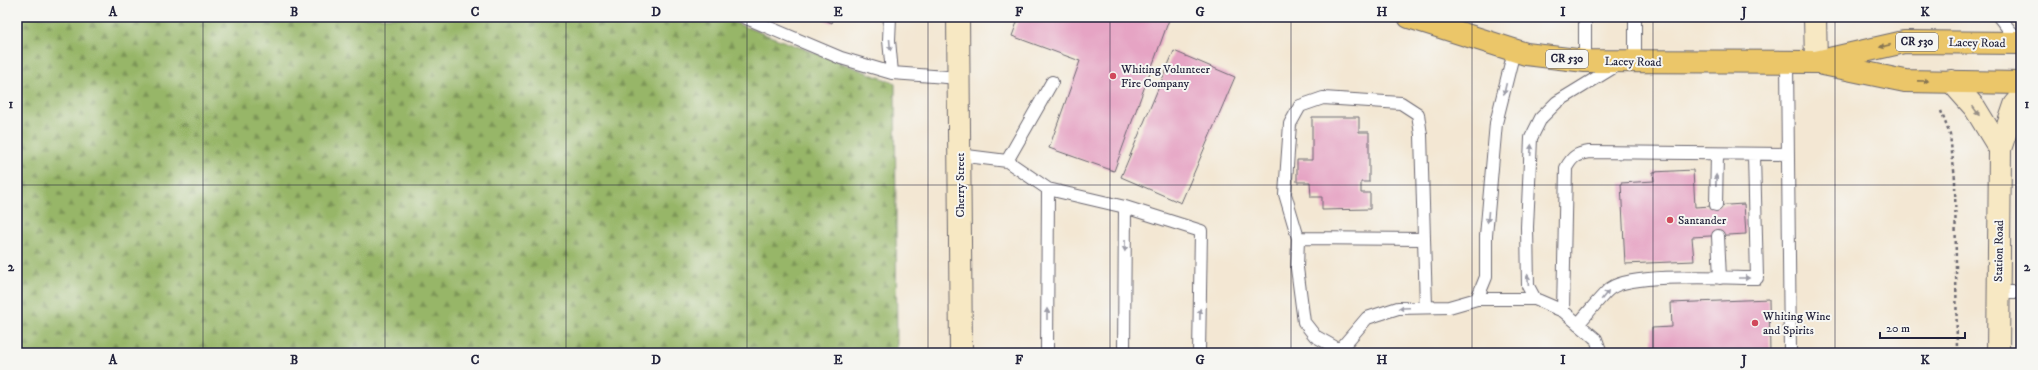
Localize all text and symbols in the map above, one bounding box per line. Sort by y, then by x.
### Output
text: A [108,4,118,20]
text: B [290,4,298,20]
text: C [471,4,480,20]
text: D [651,4,661,20]
text: E [833,4,843,20]
text: F [1015,4,1024,20]
text: G [1195,4,1205,20]
text: H [1377,4,1388,20]
text: I [1560,4,1566,20]
text: J [1739,4,1747,21]
text: K [1920,4,1930,20]
road number: CR 530 [1896,33,1938,51]
street label: Lacey Road [1948,35,2006,51]
one-way arrow [886,39,893,51]
one-way arrow [1878,44,1891,50]
road number: CR 530 [1546,50,1588,68]
street label: Lacey Road [1604,54,1662,70]
place label: Whiting Volunteer Fire Company [1120,62,1210,91]
marker: Whiting Volunteer Fire Company [1108,71,1118,81]
one-way arrow [1917,78,1930,84]
one-way arrow [1501,82,1507,95]
text: 1 [9,96,14,112]
text: 1 [2025,96,2030,112]
one-way arrow [1972,105,1980,116]
one-way arrow [1527,144,1534,156]
street label: Cherry Street [953,152,968,217]
one-way arrow [1713,173,1719,186]
one-way arrow [1484,211,1491,223]
place label: Santander [1678,213,1727,228]
marker: Santander [1665,215,1675,225]
street label: Station Road [1991,220,2007,282]
one-way arrow [1122,240,1128,253]
text: 2 [8,259,15,275]
text: 2 [2024,259,2031,275]
one-way arrow [1525,274,1532,286]
one-way arrow [1738,275,1751,281]
one-way arrow [1600,289,1609,300]
one-way arrow [1398,305,1410,312]
one-way arrow [1044,307,1050,320]
one-way arrow [1197,307,1203,320]
place label: Whiting Wine and Spirits [1762,309,1831,338]
scale bar [1880,314,1965,340]
marker: Whiting Wine and Spirits [1750,318,1760,328]
text: 20 m [1886,321,1910,336]
text: A [108,352,118,368]
text: B [290,352,298,368]
text: C [471,352,480,368]
text: D [651,352,661,368]
text: E [833,352,843,368]
text: F [1015,352,1024,368]
text: G [1195,352,1205,368]
text: H [1377,352,1388,368]
text: I [1560,352,1566,368]
text: J [1739,352,1747,369]
text: K [1920,352,1930,368]

